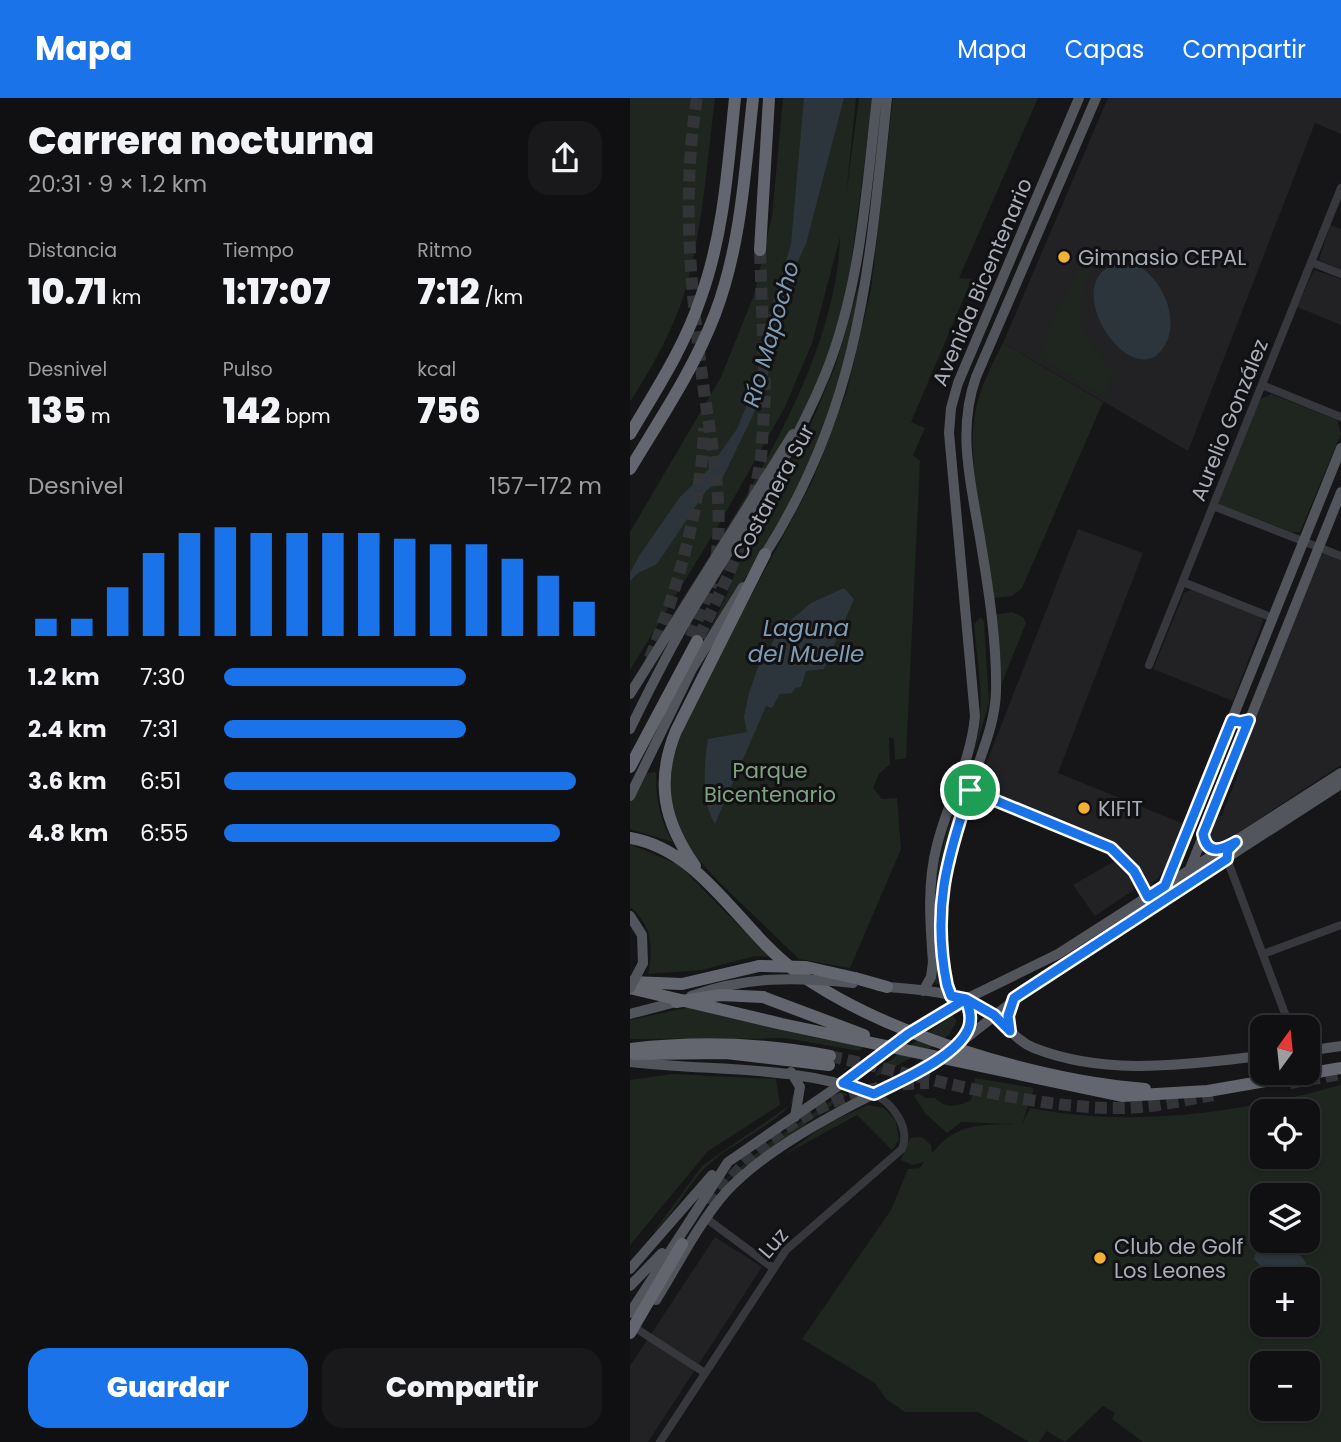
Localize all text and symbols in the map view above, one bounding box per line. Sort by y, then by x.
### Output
text: Mapa [35,25,133,72]
text: Mapa [957,33,1027,66]
text: Capas [1065,33,1144,66]
text: Compartir [1182,33,1306,66]
text: Carrera nocturna [28,114,374,167]
button: share [528,121,602,195]
text: 20:31 · 9 × 1.2 km [28,168,207,200]
street label: Avenida Bicentenario [925,173,1039,391]
text: Distancia [28,237,117,264]
text: Tiempo [223,237,294,264]
text: Ritmo [417,237,472,264]
place label: Gimnasio CEPAL [1078,243,1246,272]
marker: Gimnasio CEPAL [1056,249,1072,265]
water label: Río Mapocho [735,257,807,411]
text: 10.71 [28,267,107,316]
text: 1:17:07 [223,267,331,316]
text: 7:12 [417,267,480,316]
text: km [107,284,141,311]
text: /km [480,284,523,311]
street label: Aurelio González [1183,335,1275,505]
text: Desnivel [28,356,107,383]
text: Pulso [223,356,273,383]
text: kcal [417,356,456,383]
text: 135 [28,386,86,435]
text: 142 [223,386,280,435]
text: 756 [417,386,481,435]
text: m [86,403,110,430]
text: bpm [280,403,331,430]
street label: Costanera Sur [725,419,821,565]
text: Desnivel [28,470,124,502]
text: 157–172 m [489,470,602,502]
water label: Laguna del Muelle [748,612,864,670]
text: 1.2 km [28,661,100,693]
text: 7:30 [140,661,185,693]
text: 2.4 km [28,713,107,745]
text: 7:31 [140,713,178,745]
park label: Parque Bicentenario [704,756,836,809]
pin [940,760,1000,820]
text: 3.6 km [28,765,107,797]
text: 6:51 [140,765,181,797]
icon: arrive [951,771,989,809]
place label: KIFIT [1098,794,1143,823]
marker: KIFIT [1076,800,1092,816]
text: 4.8 km [28,817,108,849]
text: 6:55 [140,817,188,849]
north arrow [1250,1015,1320,1085]
map controls [1250,1015,1320,1421]
button: locate [1250,1099,1320,1169]
button: layers [1250,1183,1320,1253]
street label: Luz [752,1221,794,1265]
place label: Club de Golf Los Leones [1114,1232,1243,1285]
marker: Club de Golf Los Leones [1092,1250,1108,1266]
button: + [1250,1267,1320,1337]
button: Guardar [28,1348,308,1428]
button: Compartir [322,1348,602,1428]
button: − [1250,1351,1320,1421]

